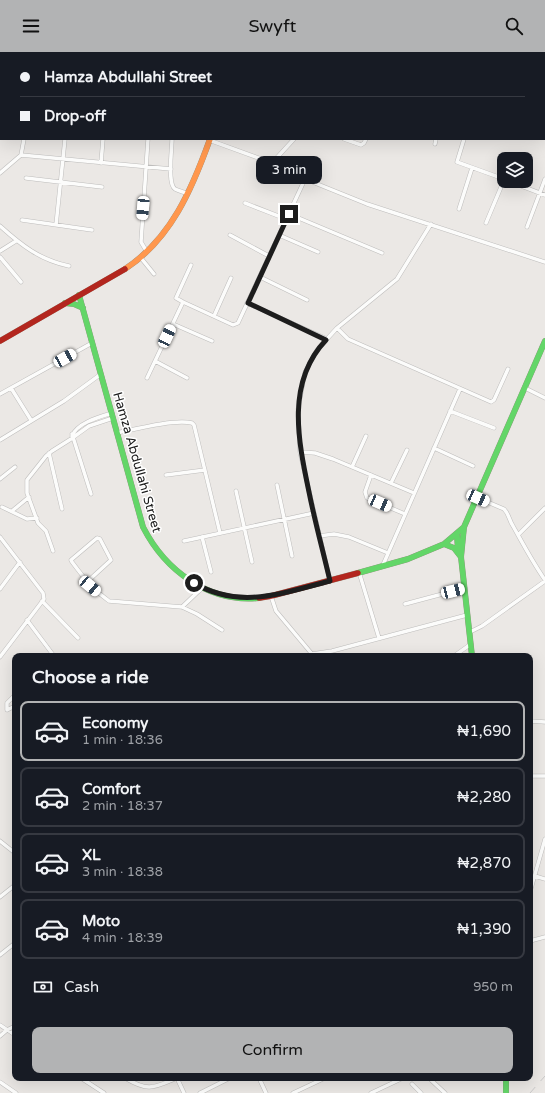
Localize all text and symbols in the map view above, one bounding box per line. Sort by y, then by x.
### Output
icon: menu [20,15,42,37]
text: Swyft [248,15,297,37]
icon: search [503,15,525,37]
text: Hamza Abdullahi Street [44,68,212,86]
text: Drop-off [44,107,106,125]
map controls [497,152,533,188]
button: layers [497,152,533,188]
callout: 3 min [256,156,322,184]
text: 3 min [272,162,306,178]
car [136,196,150,220]
route end [280,205,298,223]
car [156,323,178,349]
car [52,347,78,369]
street label: Hamza Abdullahi Street [109,390,165,534]
car [465,488,491,508]
car [367,493,393,513]
car [77,574,103,598]
route start [185,574,203,592]
car [440,582,466,600]
text: Choose a ride [32,666,149,688]
icon: car [34,713,70,749]
text: Economy [82,714,148,732]
text: ₦1,690 [457,722,511,740]
text: 1 min · 18:36 [82,732,163,748]
icon: car [34,779,70,815]
text: Comfort [82,780,141,798]
text: ₦2,280 [457,788,511,806]
text: 2 min · 18:37 [82,798,163,814]
icon: car [34,845,70,881]
text: XL [82,846,101,864]
text: ₦2,870 [457,854,511,872]
text: 3 min · 18:38 [82,864,163,880]
icon: car [34,911,70,947]
text: Moto [82,912,120,930]
text: ₦1,390 [457,920,511,938]
text: 4 min · 18:39 [82,930,163,946]
icon: cash [32,976,54,998]
text: Cash [64,978,99,996]
text: 950 m [473,979,513,995]
button: Confirm [32,1027,513,1073]

